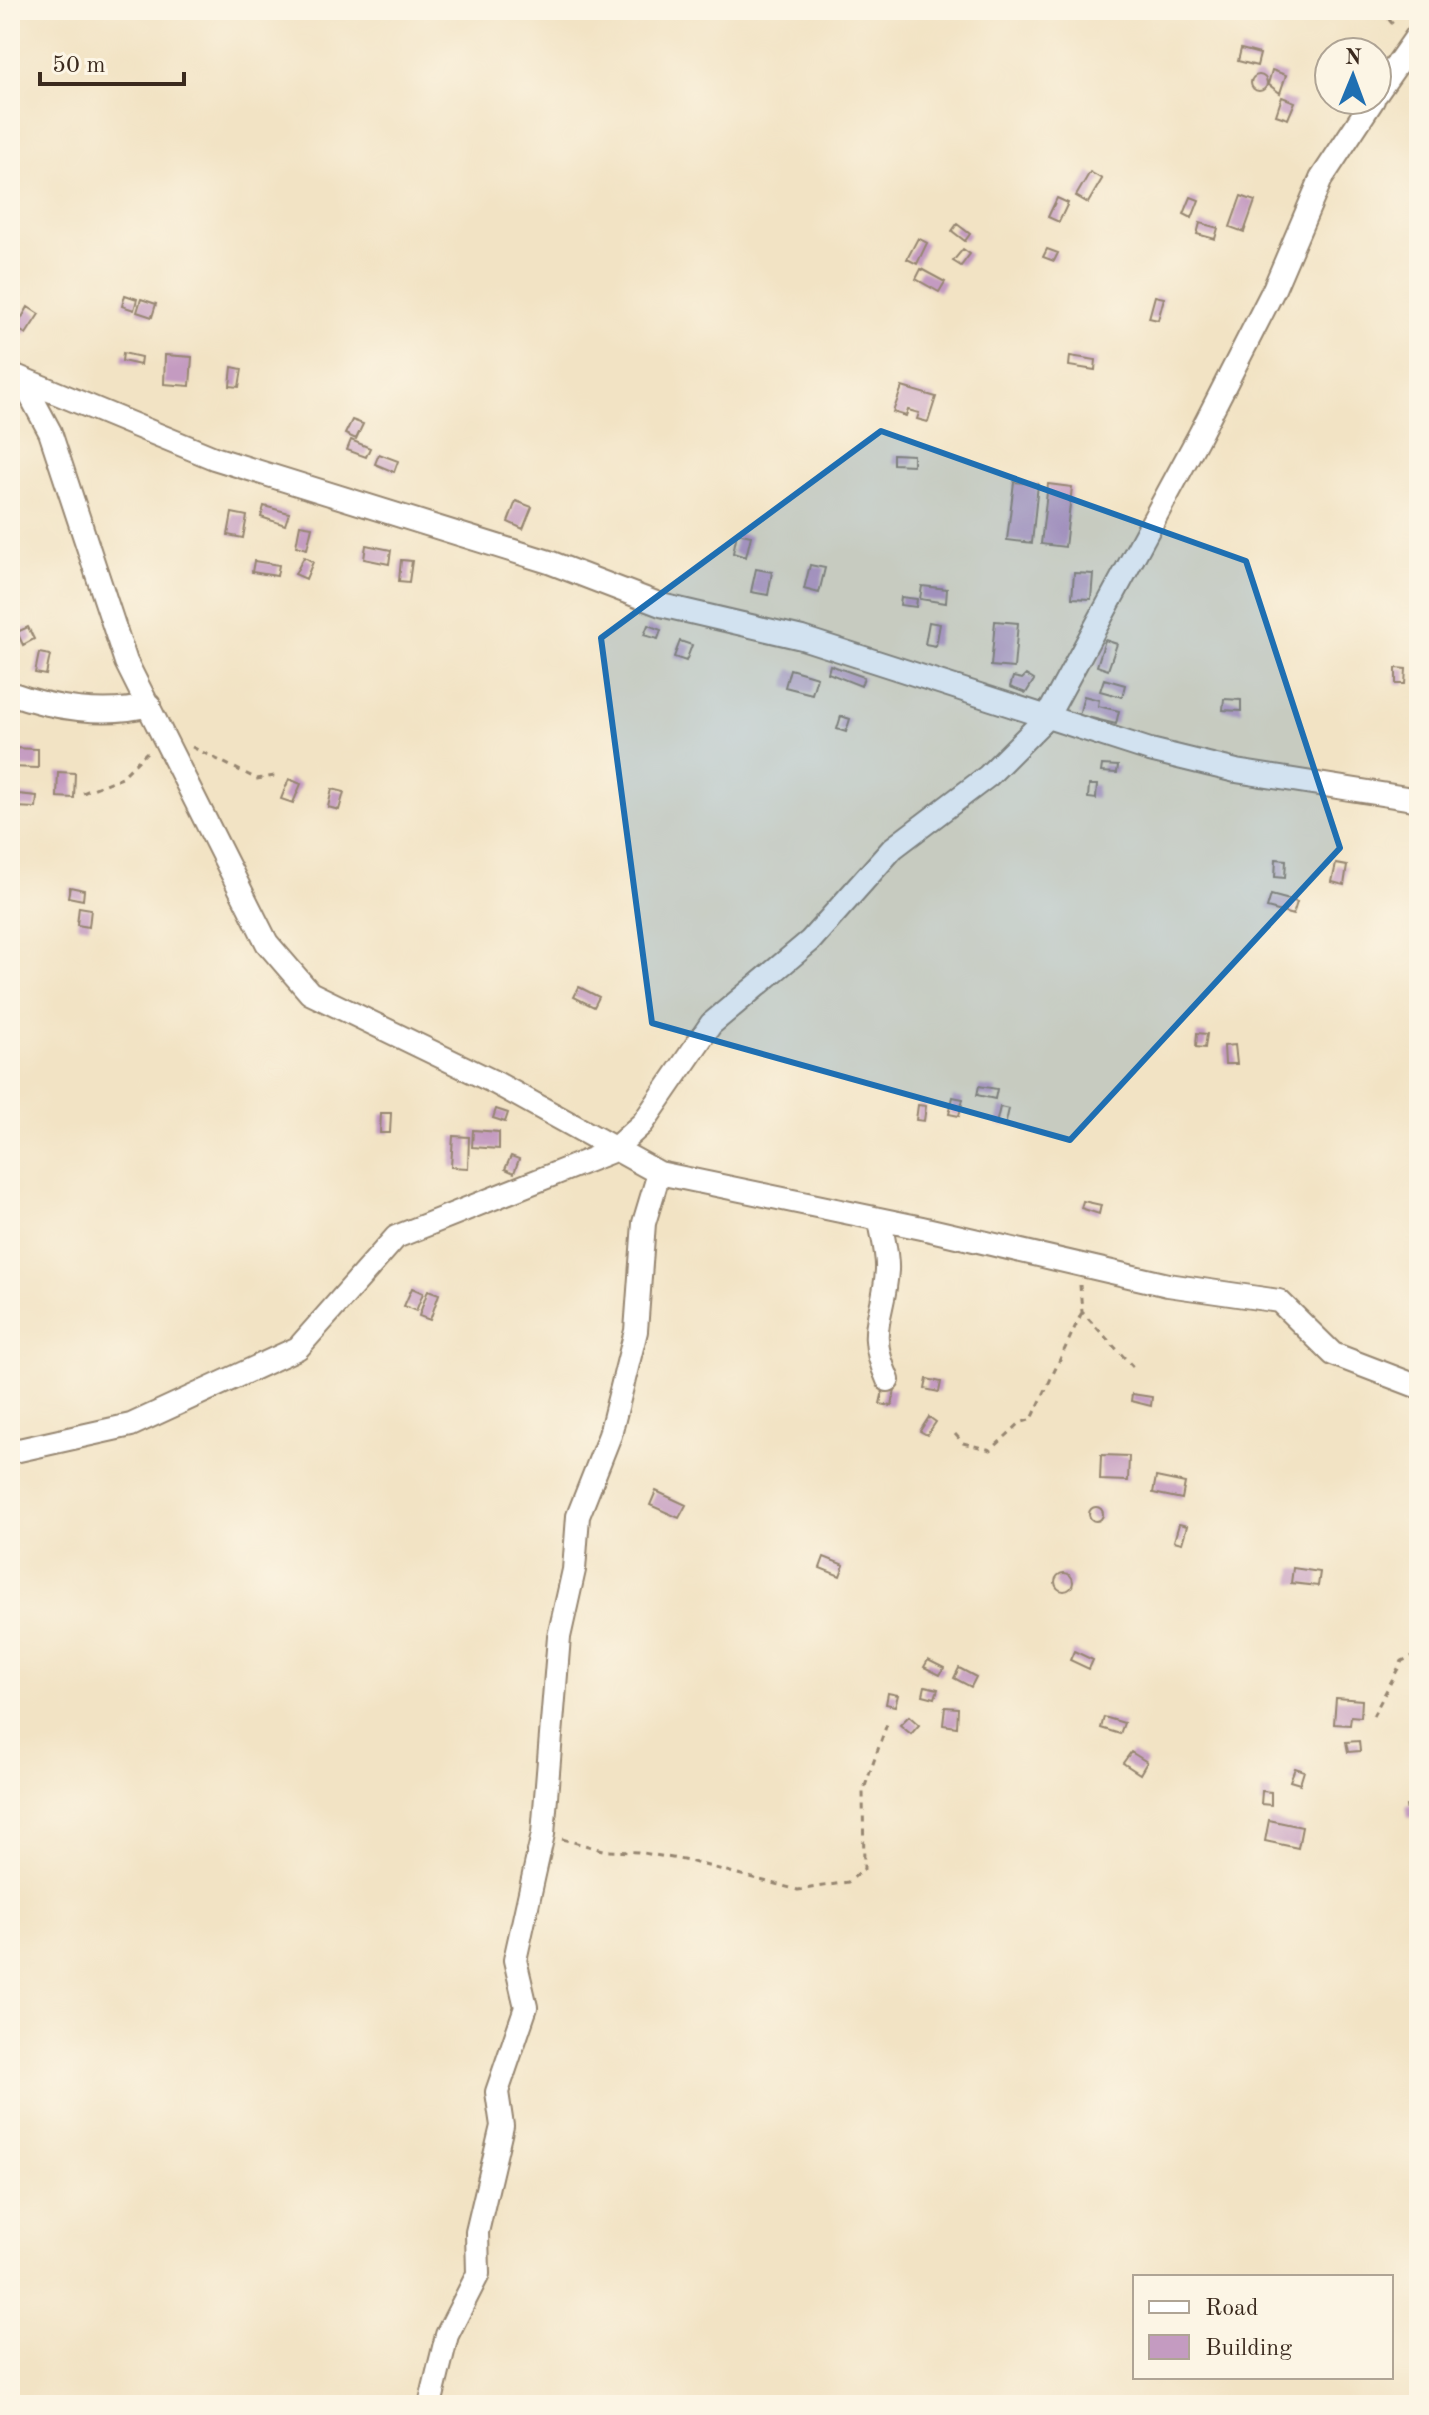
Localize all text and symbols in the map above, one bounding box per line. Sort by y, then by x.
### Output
scale bar [40,36,184,86]
north arrow [1313,36,1393,116]
text: N [1345,47,1362,69]
text: 50 m [52,54,106,78]
legend [1133,2275,1393,2379]
text: Road [1205,2297,1258,2321]
text: Building [1205,2337,1292,2361]

